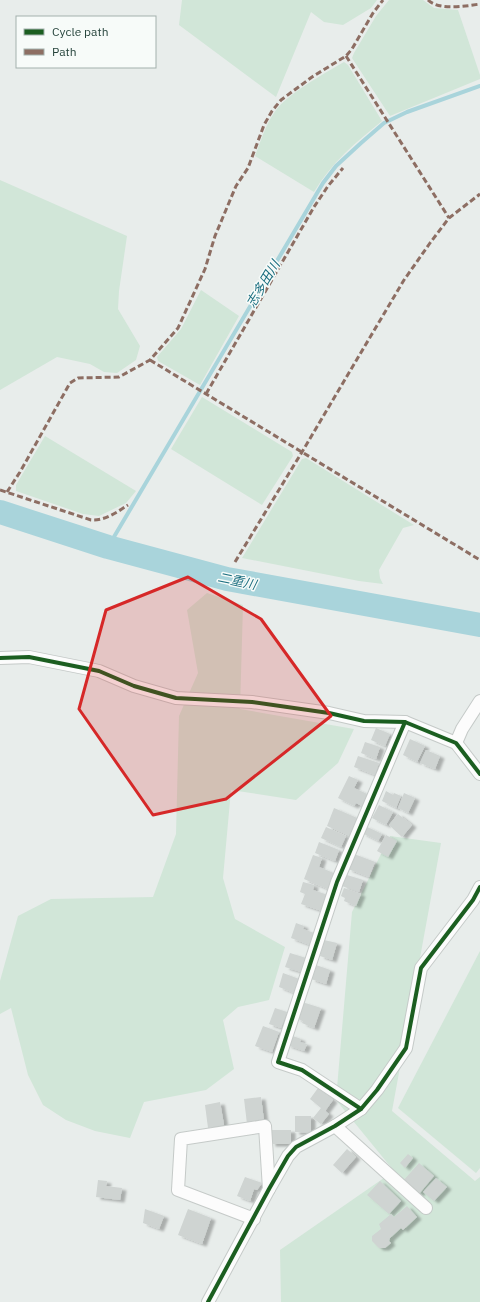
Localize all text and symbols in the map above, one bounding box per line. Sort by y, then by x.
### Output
legend [16,16,156,68]
text: Cycle path [52,24,109,39]
text: Path [52,44,77,59]
water label: 志多田川 [242,256,285,311]
water label: 二重川 [216,569,260,594]

